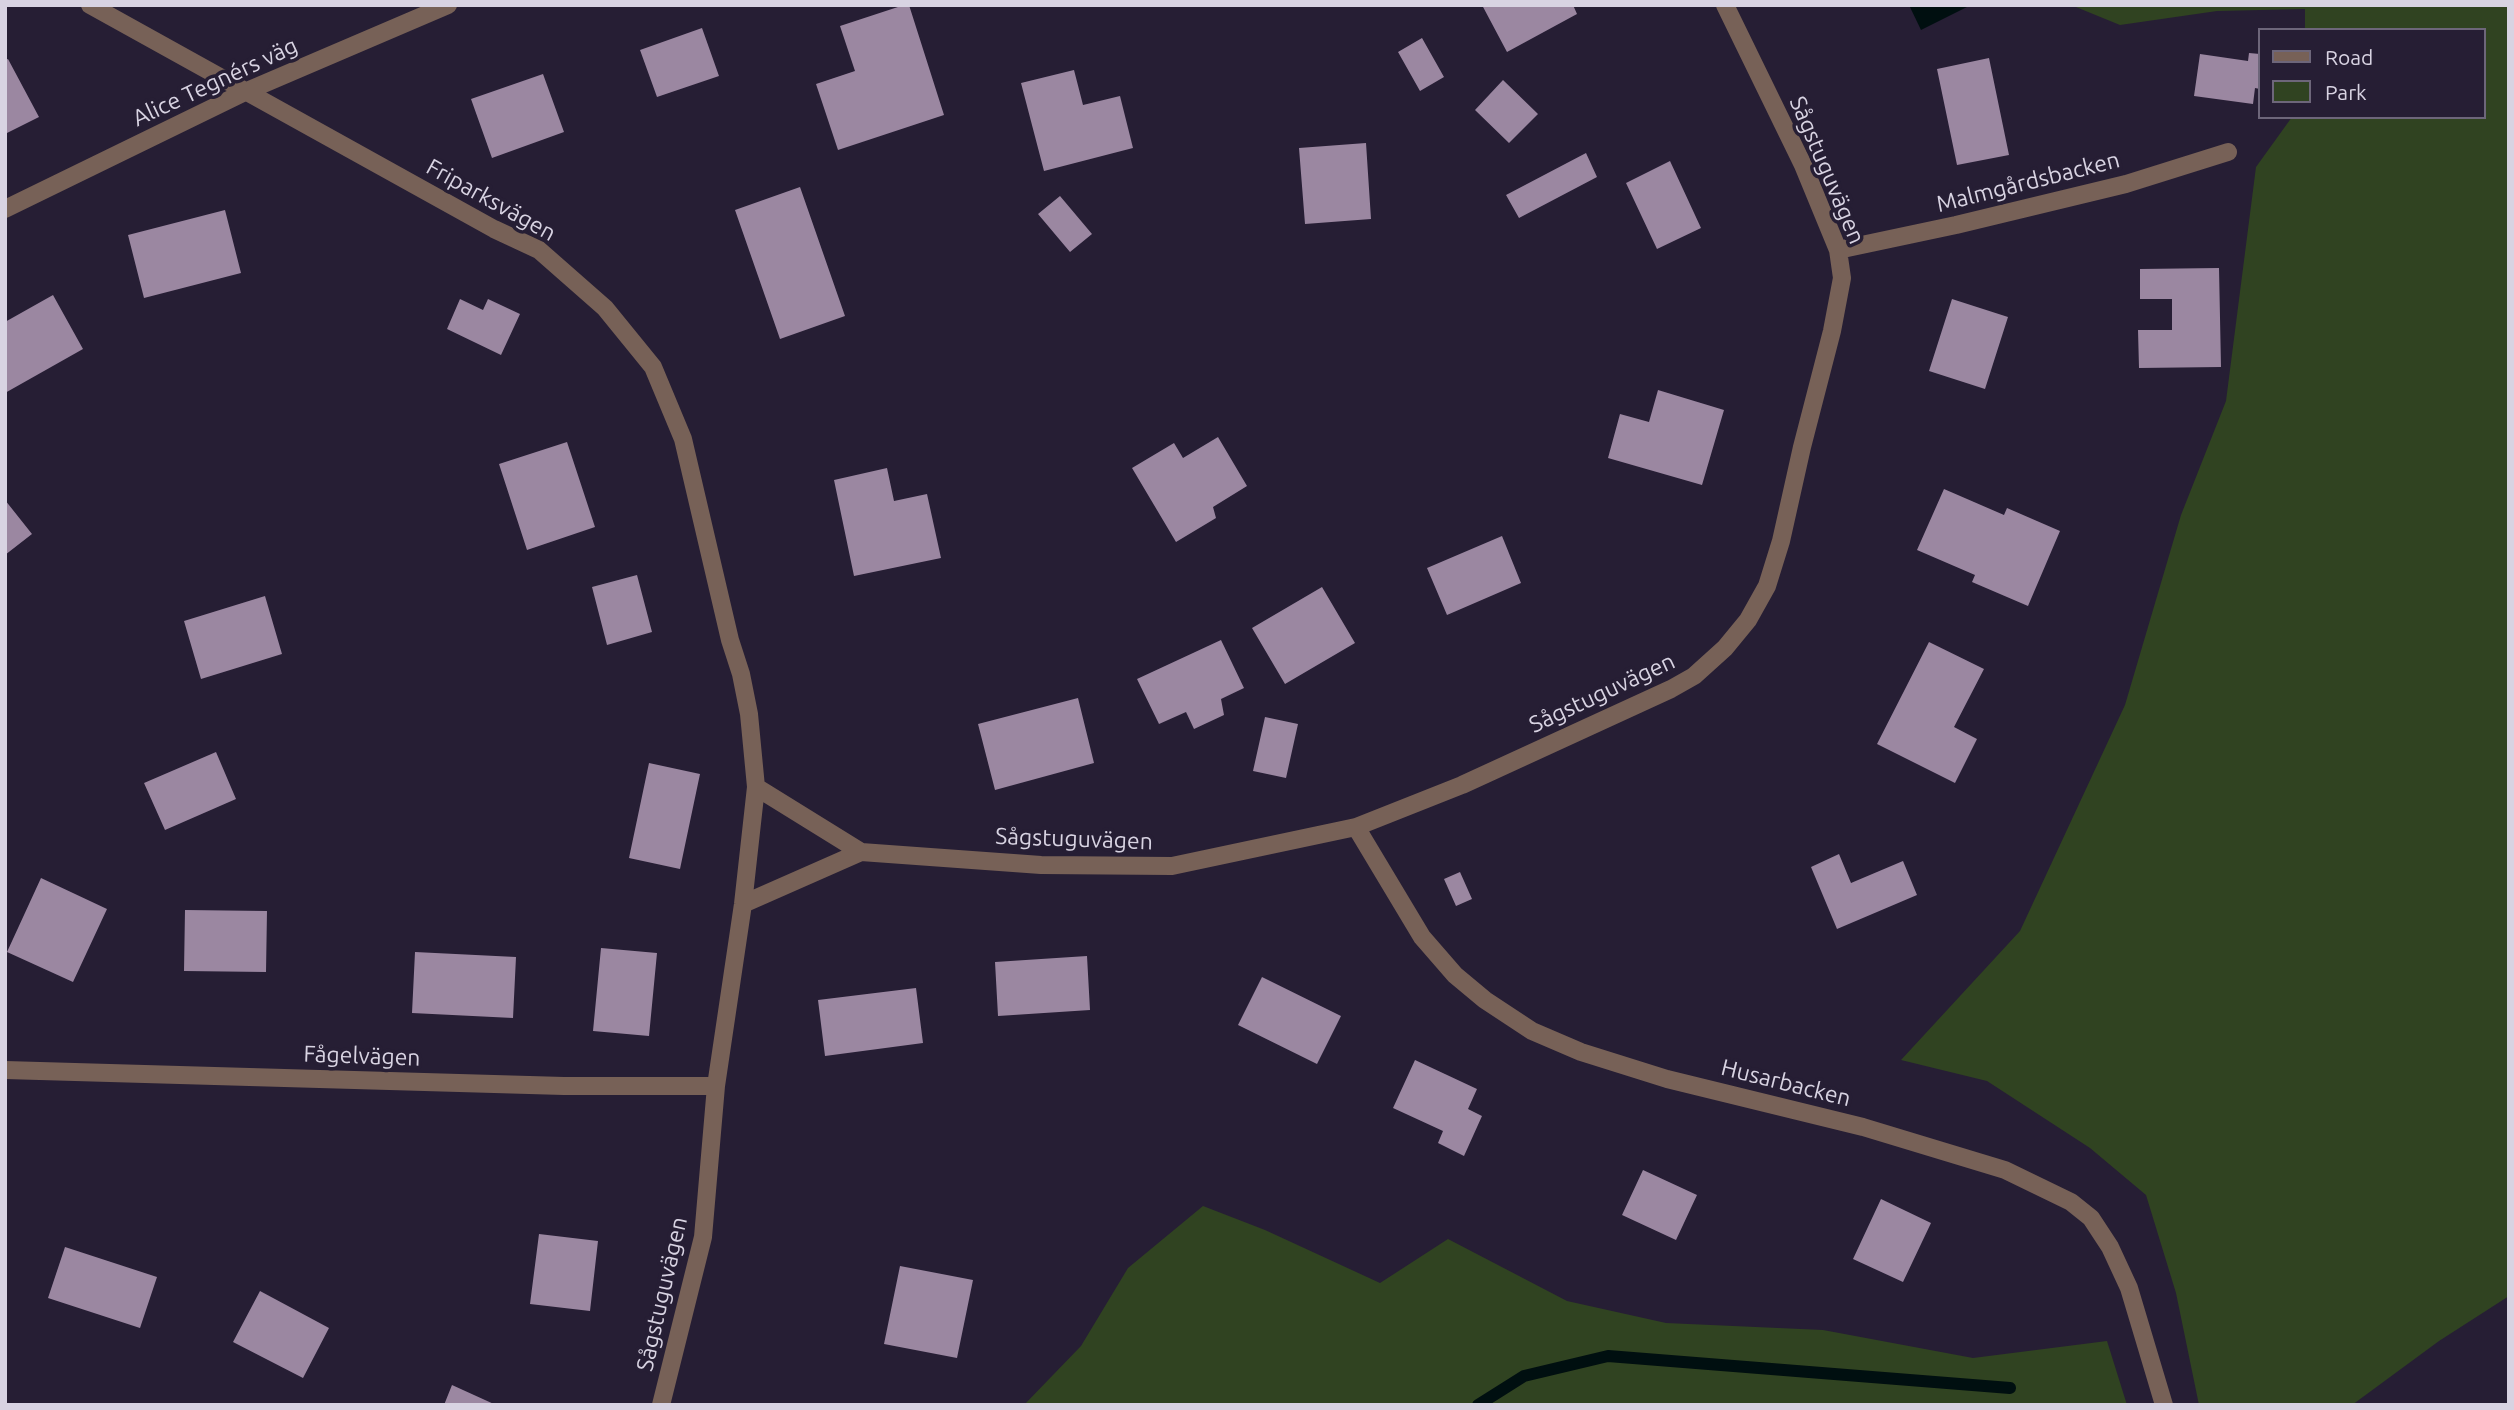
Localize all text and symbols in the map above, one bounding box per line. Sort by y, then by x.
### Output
legend [2258,28,2486,119]
street label: Alice Tegnérs väg [128,32,302,132]
text: Road [2325,45,2373,69]
text: Park [2325,80,2367,104]
street label: Sågstuguvägen [1783,92,1871,248]
street label: Malmgårdsbacken [1934,146,2122,218]
street label: Friparksvägen [421,153,561,247]
street label: Sågstuguvägen [1525,647,1679,739]
street label: Sågstuguvägen [995,822,1153,856]
street label: Fågelvägen [303,1040,421,1072]
street label: Husarbacken [1718,1054,1854,1112]
street label: Sågstuguvägen [631,1214,693,1374]

